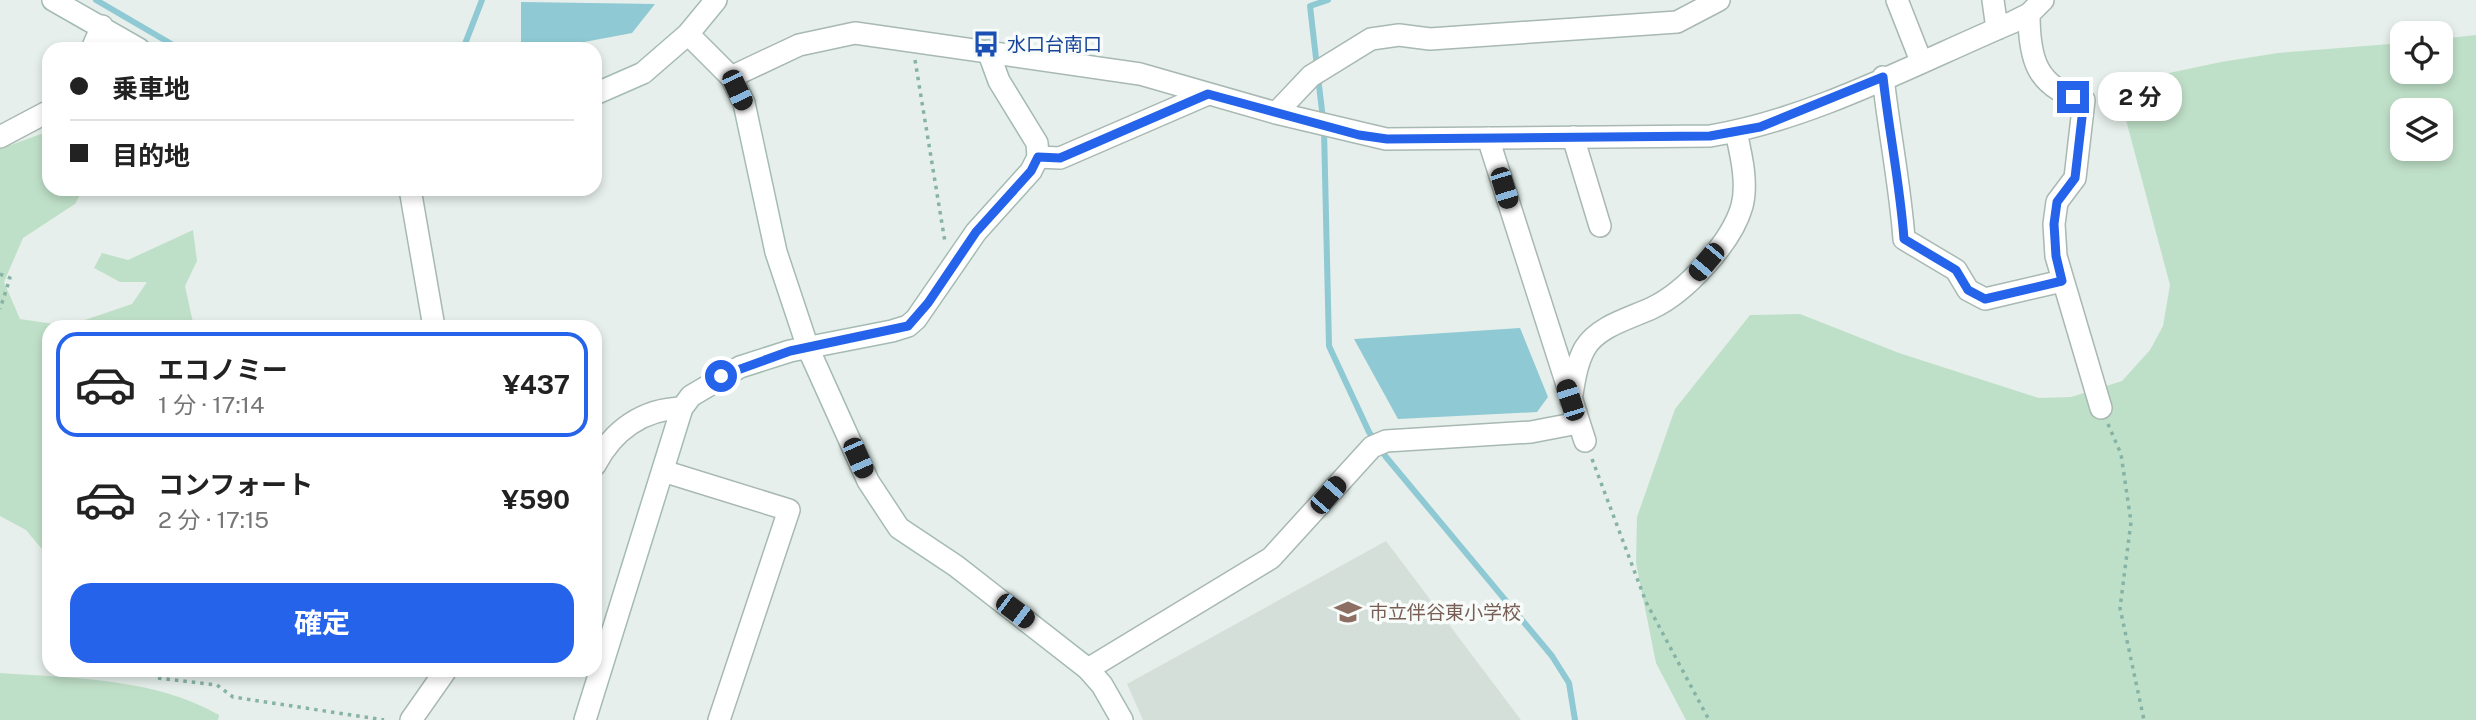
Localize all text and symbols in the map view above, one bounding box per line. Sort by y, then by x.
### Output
map controls [2390,21,2453,161]
button: locate [2390,21,2453,84]
bus stop icon: 水口台南口 [971,29,1001,59]
place label: 水口台南口 [1007,33,1102,55]
car [719,67,756,113]
callout: 2 分 [2098,72,2182,122]
text: 乗車地 [112,73,190,104]
route end [2057,81,2089,113]
text: 2 分 [2119,83,2161,110]
button: layers [2390,98,2453,161]
text: 目的地 [112,140,190,171]
car [1488,165,1521,211]
car [1685,239,1728,285]
icon: car [74,353,137,416]
text: エコノミー [158,354,288,385]
route start [705,360,737,392]
text: ¥437 [503,369,570,400]
car [1554,377,1587,423]
text: 1 分 · 17:14 [158,391,264,418]
car [840,435,877,481]
icon: car [74,468,137,531]
text: コンフォート [158,469,313,500]
car [1307,472,1350,518]
text: ¥590 [502,484,570,515]
text: 2 分 · 17:15 [158,506,269,533]
button: 確定 [70,583,574,663]
car [992,590,1039,632]
school or university icon: 市立伴谷東小学校 [1333,597,1363,627]
place label: 市立伴谷東小学校 [1369,601,1521,623]

